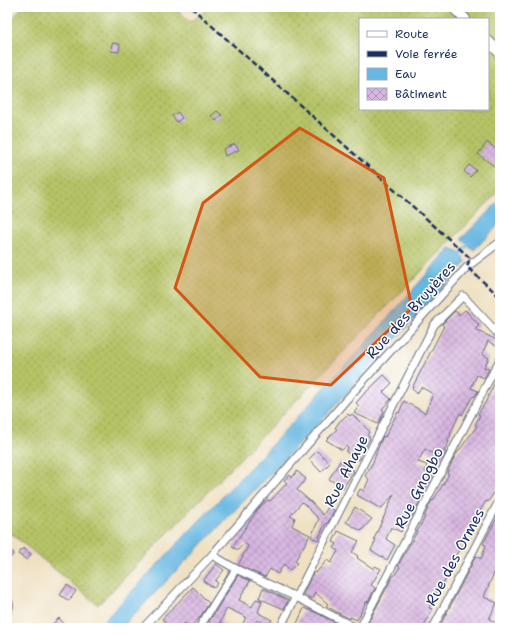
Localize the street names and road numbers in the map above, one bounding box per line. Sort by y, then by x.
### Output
street label: Rue des Bruyères [362,257,460,363]
street label: Rue Ahaye [319,432,373,510]
street label: Rue Gnogbo [390,444,448,532]
street label: Rue des Ormes [421,505,489,609]

